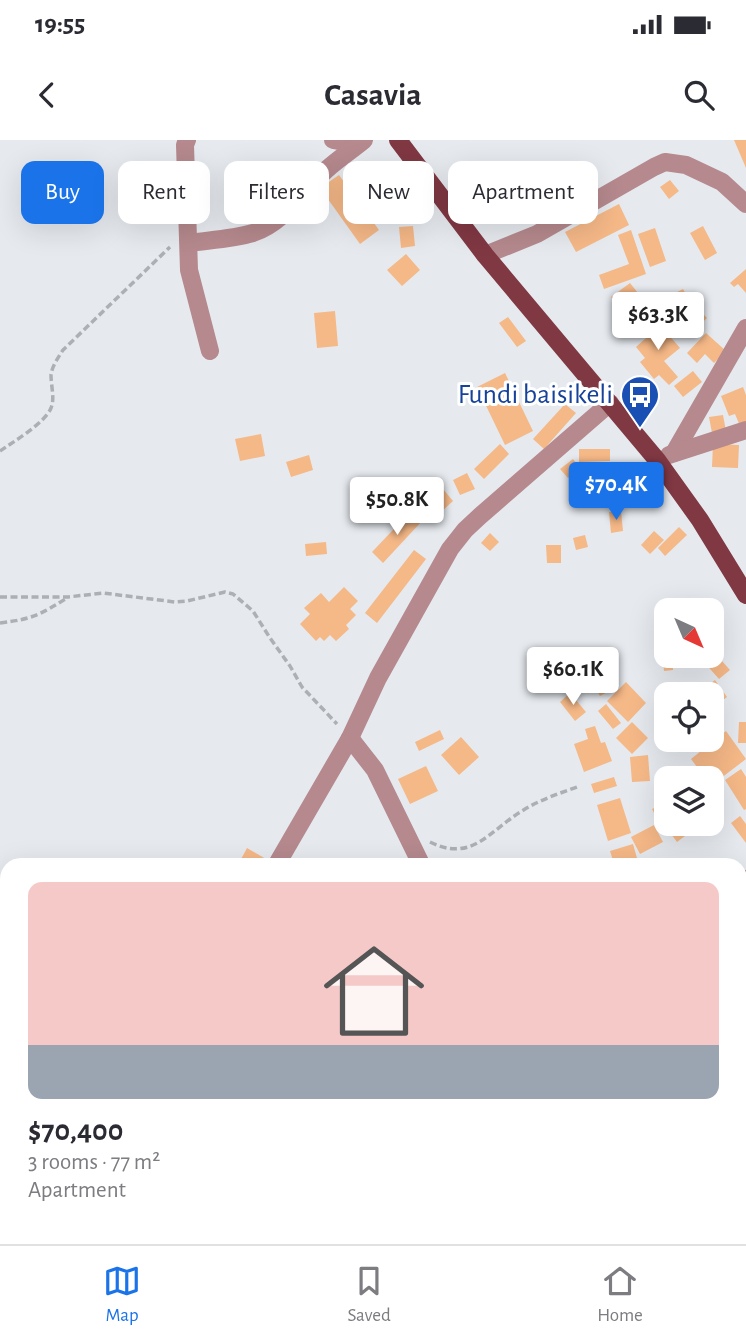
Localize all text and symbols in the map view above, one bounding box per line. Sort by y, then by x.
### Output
text: 19:55 [35,11,85,37]
icon: back [28,76,66,114]
icon: search [680,76,718,114]
text: Casavia [324,79,422,111]
chip: Buy [21,161,104,224]
chip: Rent [118,161,210,224]
chip: Filters [224,161,329,224]
chip: New [343,161,434,224]
chip: Apartment [448,161,598,224]
pin: $63.3K [601,292,715,352]
text: $63.3K [628,303,688,326]
bus stop icon: Fundi baisikeli [619,374,661,429]
place label: Fundi baisikeli [458,381,613,409]
pin: $70.4K [559,462,673,522]
text: $70.4K [585,473,647,496]
pin: $50.8K [340,478,454,537]
text: $50.8K [366,488,428,511]
north arrow [654,598,724,668]
map controls [654,598,724,836]
pin: $60.1K [516,648,630,707]
text: $60.1K [543,658,603,681]
button: locate [654,682,724,752]
button: layers [654,766,724,836]
icon: home [311,928,437,1054]
text: $70,400 [28,1116,123,1146]
text: 3 rooms · 77 m² [28,1151,160,1174]
text: Apartment [28,1179,126,1202]
tab: Map [103,1262,141,1327]
tab: Saved [347,1262,391,1327]
tab: Home [597,1262,643,1327]

